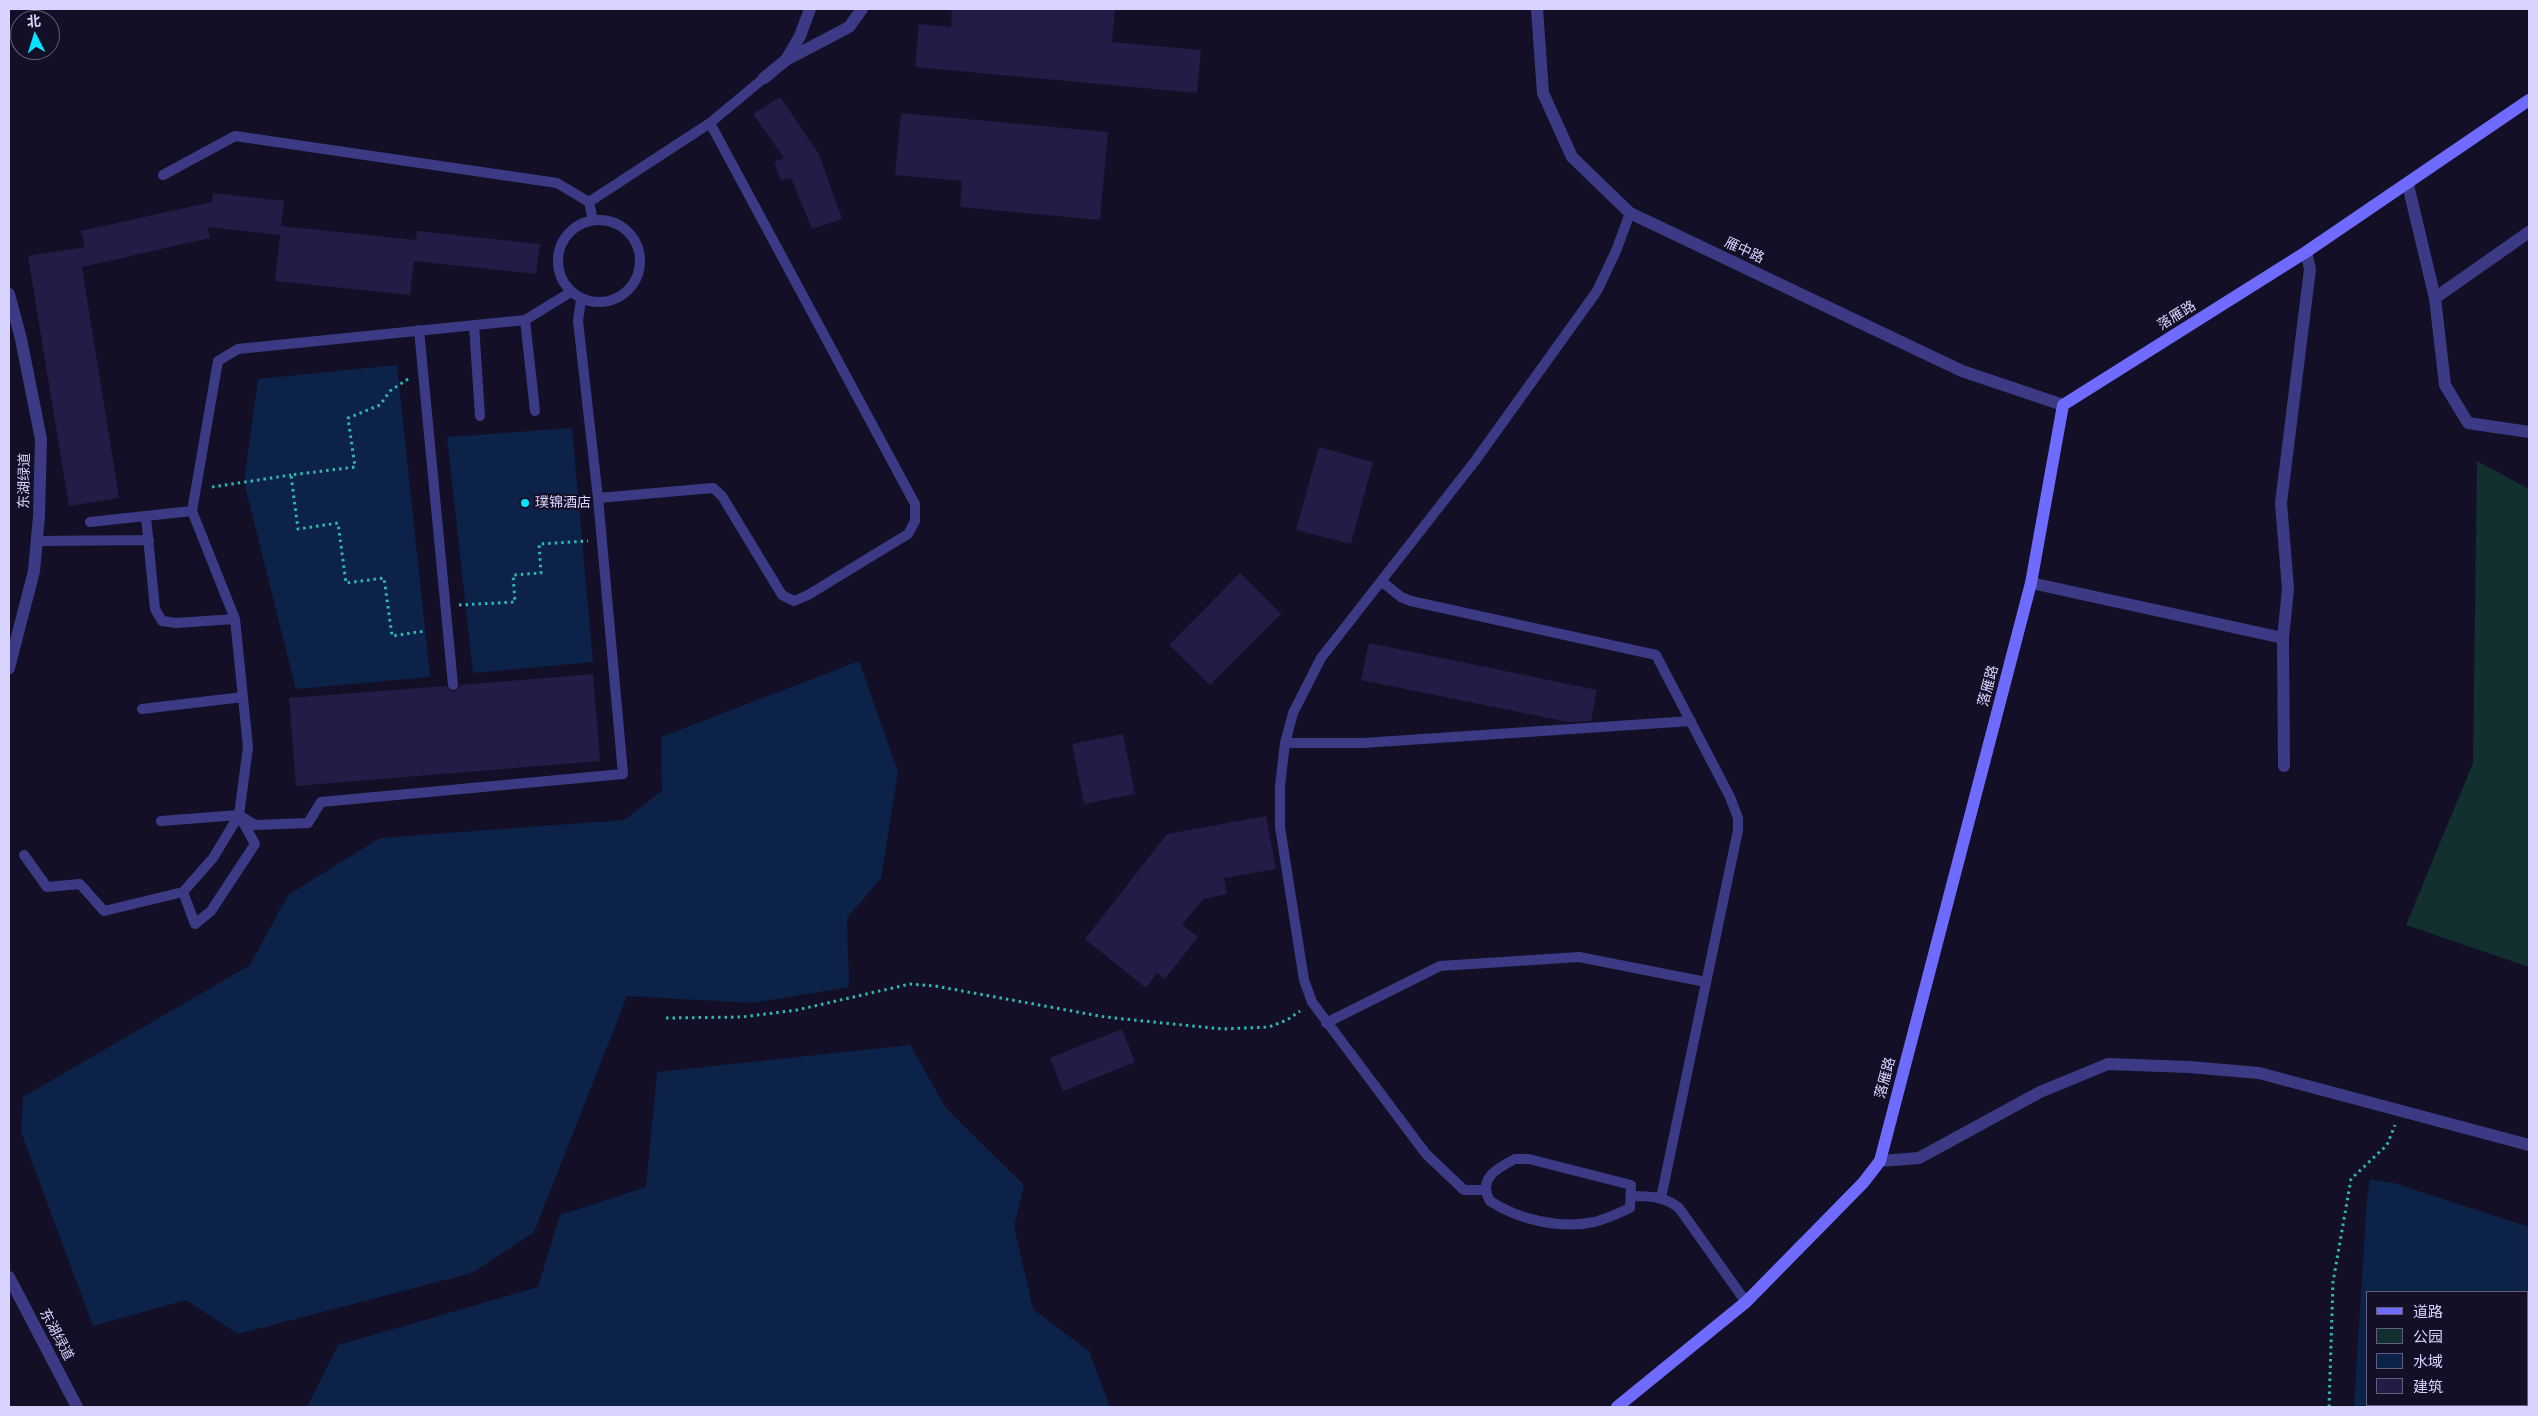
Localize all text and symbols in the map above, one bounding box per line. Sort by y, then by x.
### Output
north arrow [10,10,60,60]
text: 北 [26,11,42,31]
street label: 雁中路 [1721,235,1767,267]
street label: 落雁路 [2155,298,2199,334]
street label: 东湖绿道 [16,453,34,509]
place label: 璞锦酒店 [535,495,591,511]
marker: 璞锦酒店 [519,497,531,509]
street label: 落雁路 [1975,664,2003,708]
street label: 落雁路 [1872,1056,1900,1100]
legend [2366,1291,2528,1406]
text: 道路 [2413,1302,2443,1322]
street label: 东湖绿道 [35,1306,77,1364]
text: 公园 [2413,1327,2443,1347]
text: 水域 [2413,1352,2443,1372]
text: 建筑 [2413,1377,2443,1397]

